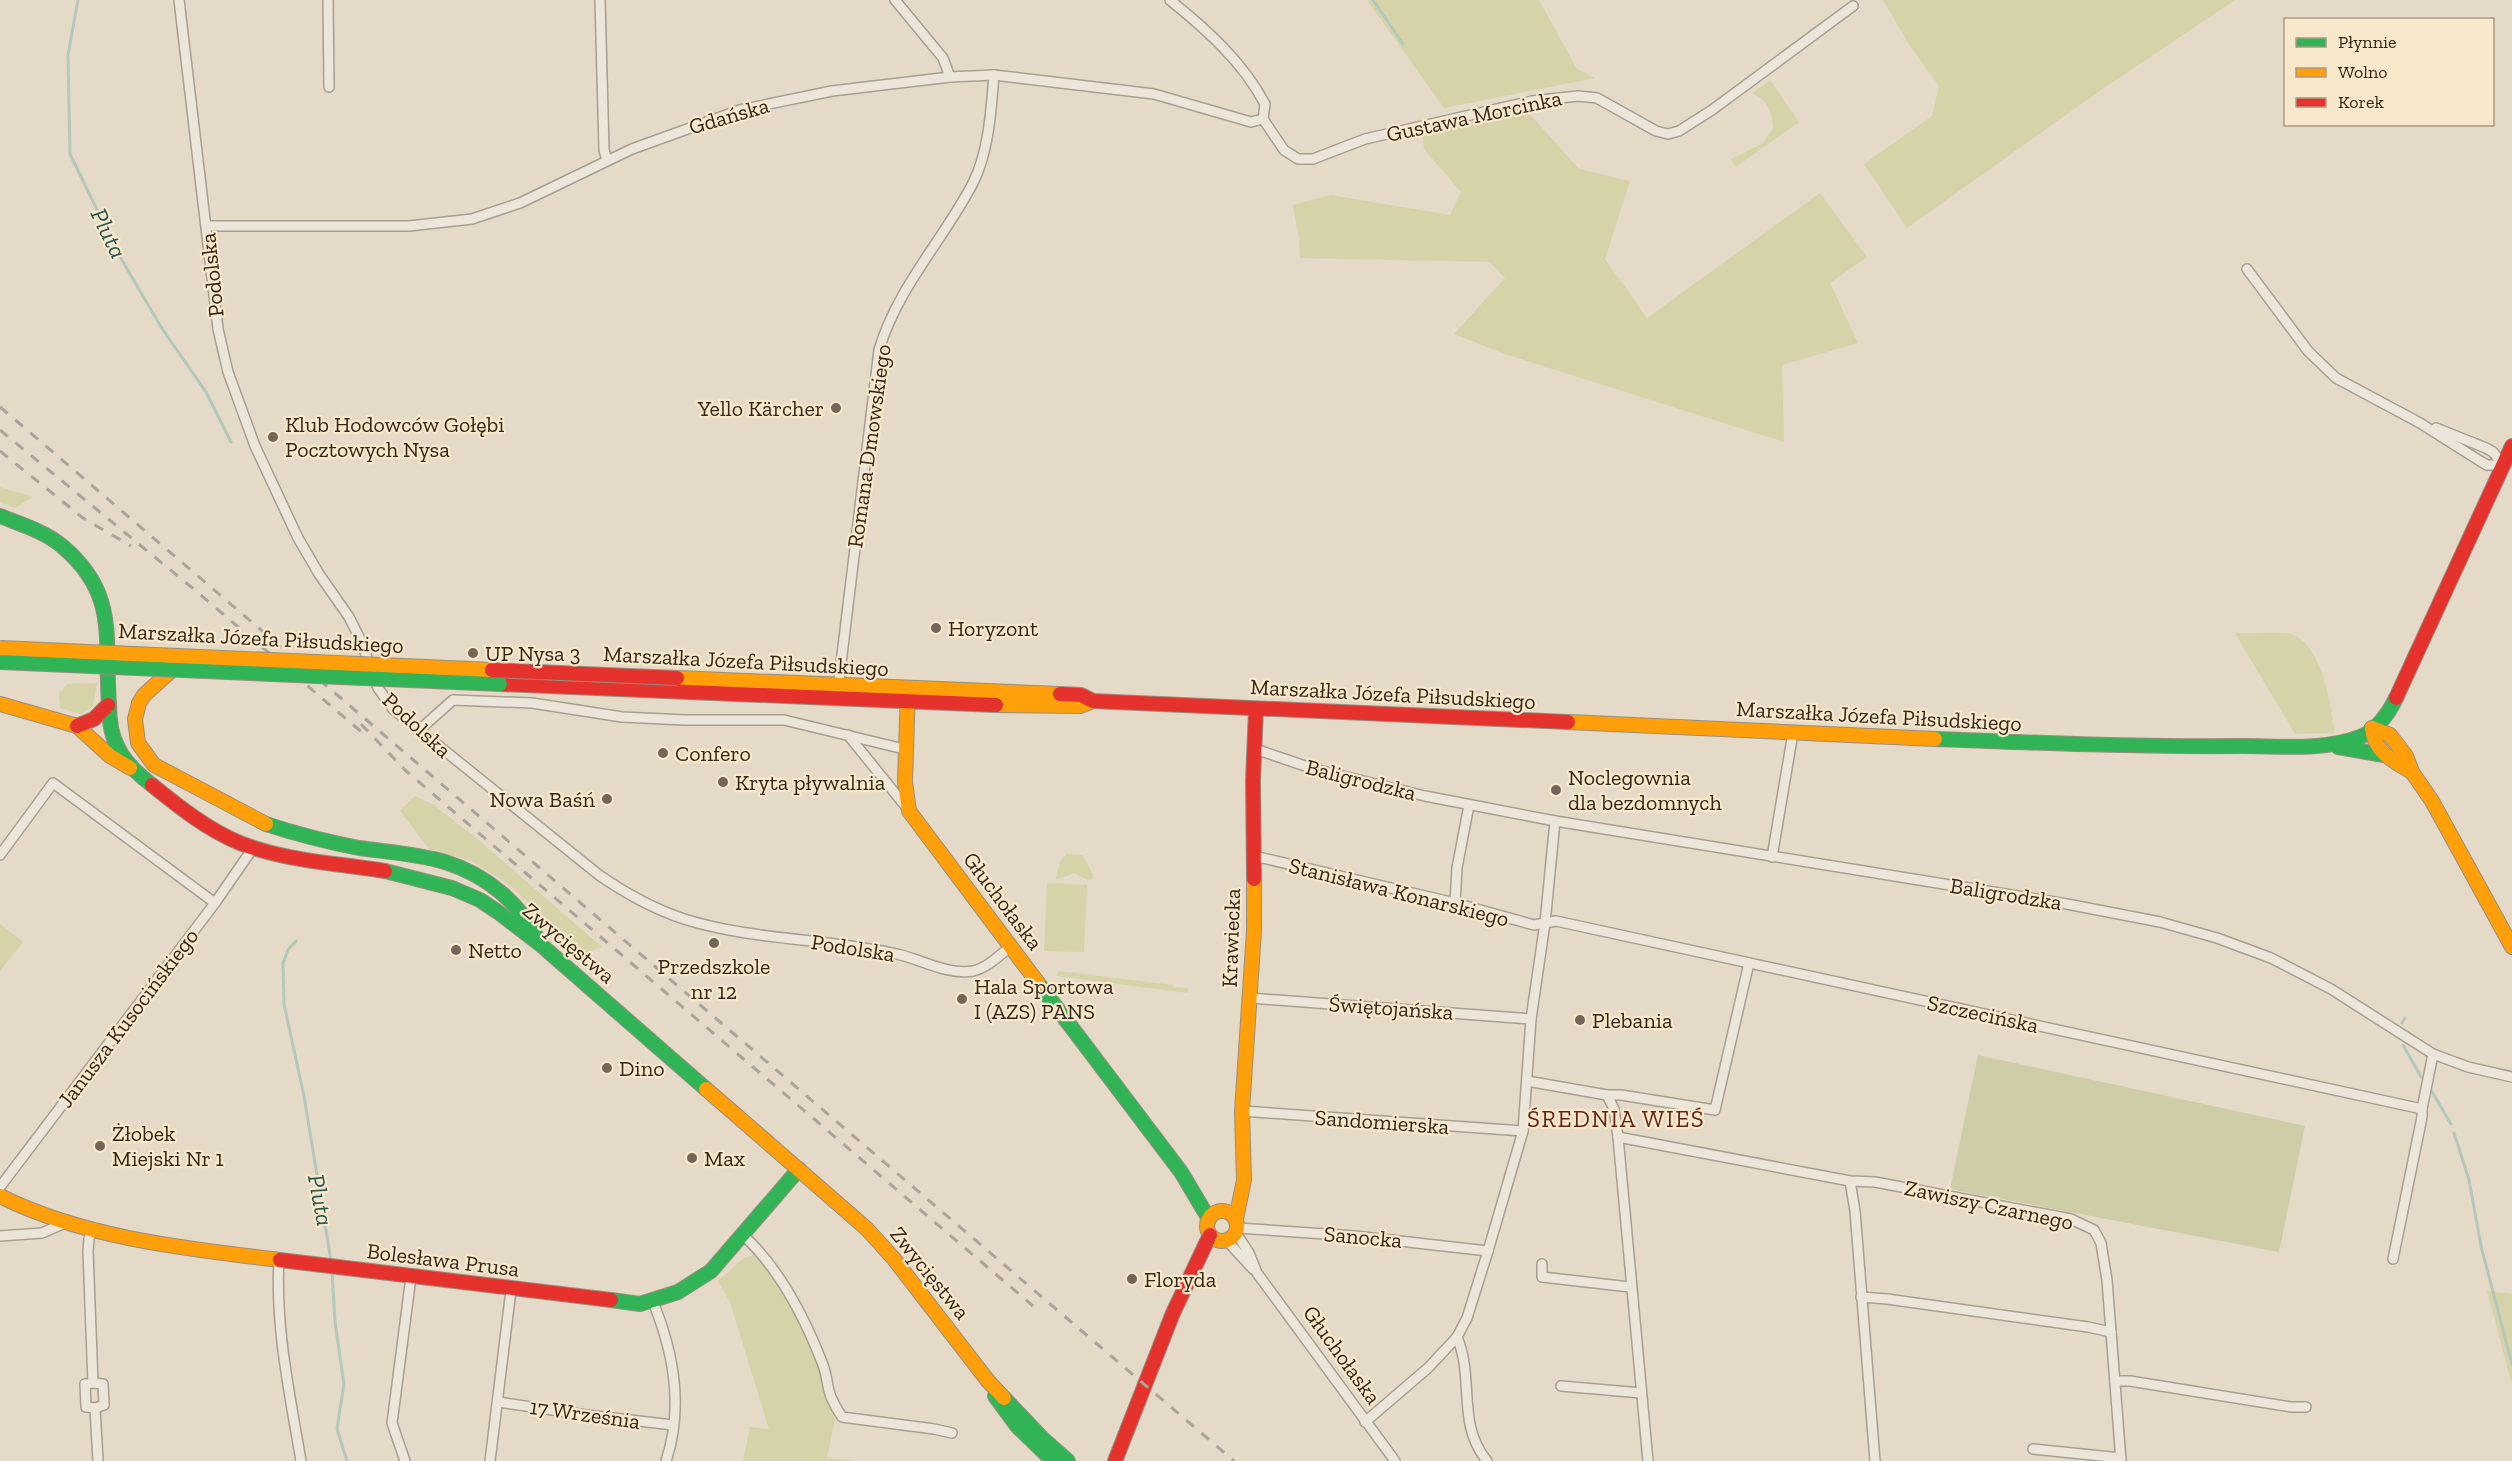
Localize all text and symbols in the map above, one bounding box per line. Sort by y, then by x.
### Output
legend [2284,18,2494,126]
text: Płynnie [2338,31,2396,53]
text: Wolno [2338,61,2388,83]
street label: Gustawa Morcinka [1384,84,1564,148]
text: Korek [2338,91,2384,113]
street label: Gdańska [686,92,773,140]
water label: Pluta [85,203,133,263]
street label: Podolska [194,231,230,318]
street label: Romana Dmowskiego [841,342,897,550]
place label: Yello Kärcher [697,395,824,422]
marker: Yello Kärcher [829,401,843,415]
place label: Klub Hodowców Gołębi Pocztowych Nysa [285,411,505,463]
marker: Klub Hodowców Gołębi Pocztowych Nysa [266,430,280,444]
place label: Horyzont [948,615,1039,642]
street label: Marszałka Józefa Piłsudskiego [118,617,404,659]
marker: Horyzont [929,621,943,635]
place label: UP Nysa 3 [485,640,580,667]
street label: Marszałka Józefa Piłsudskiego [603,640,889,682]
marker: UP Nysa 3 [466,646,480,660]
street label: Marszałka Józefa Piłsudskiego [1250,673,1536,715]
street label: Podolska [377,686,457,764]
street label: Marszałka Józefa Piłsudskiego [1736,695,2022,737]
place label: Confero [675,740,751,767]
marker: Confero [656,746,670,760]
street label: Baligrodzka [1303,753,1419,807]
place label: Noclegownia dla bezdomnych [1568,764,1722,816]
place label: Kryta pływalnia [735,769,886,796]
marker: Kryta pływalnia [716,775,730,789]
marker: Noclegownia dla bezdomnych [1549,783,1563,797]
place label: Nowa Baśń [490,786,595,813]
marker: Nowa Baśń [600,792,614,806]
street label: Głuchołaska [957,847,1049,956]
street label: Stanisława Konarskiego [1286,852,1512,932]
street label: Baligrodzka [1948,872,2064,916]
street label: Krawiecka [1216,888,1246,988]
street label: Zwycięstwa [517,897,621,990]
street label: Janusza Kusocińskiego [52,923,204,1113]
street label: Podolska [809,928,897,968]
marker: Przedszkole nr 12 [707,936,721,950]
place label: Netto [468,937,522,964]
marker: Netto [449,943,463,957]
place label: Przedszkole nr 12 [658,953,770,1005]
place label: Hala Sportowa I (AZS) PANS [974,973,1114,1025]
street label: Szczecińska [1925,989,2041,1039]
street label: Świętojańska [1328,990,1455,1026]
marker: Hala Sportowa I (AZS) PANS [955,992,969,1006]
place label: Plebania [1592,1007,1673,1034]
marker: Plebania [1573,1013,1587,1027]
place label: Dino [619,1055,665,1082]
marker: Dino [600,1061,614,1075]
street label: Sandomierska [1314,1104,1451,1140]
district label: ŚREDNIA WIEŚ [1527,1104,1705,1133]
place label: Żłobek Miejski Nr 1 [112,1120,224,1172]
marker: Żłobek Miejski Nr 1 [93,1139,107,1153]
place label: Max [704,1145,745,1172]
marker: Max [685,1151,699,1165]
water label: Pluta [302,1172,340,1228]
street label: Zawiszy Czarnego [1902,1174,2076,1236]
street label: Sanocka [1323,1220,1404,1254]
street label: Zwycięstwa [884,1221,976,1325]
street label: Bolesława Prusa [365,1237,521,1283]
place label: Floryda [1144,1266,1217,1293]
marker: Floryda [1125,1272,1139,1286]
street label: Głuchołaska [1297,1300,1387,1410]
street label: 17 Września [528,1393,642,1435]

